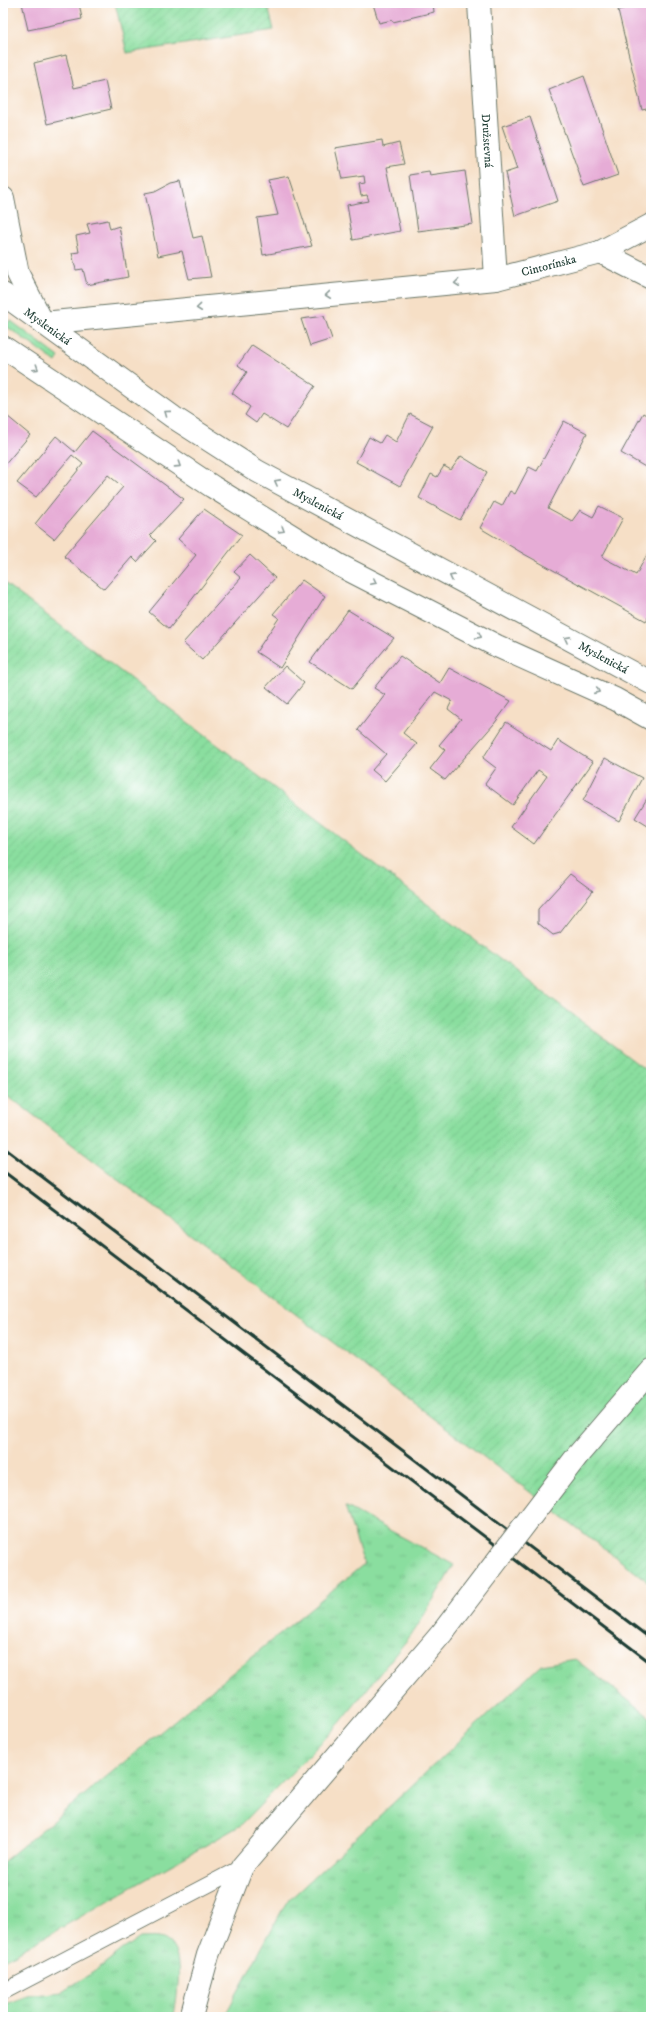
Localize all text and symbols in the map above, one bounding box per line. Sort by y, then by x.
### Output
street label: Družstevná [478,113,496,169]
street label: Cintorínska [520,251,579,280]
one-way arrow [454,278,461,287]
one-way arrow [325,290,331,299]
one-way arrow [196,303,202,312]
street label: Myslenická [21,305,74,349]
one-way arrow [32,364,39,371]
one-way arrow [164,410,171,417]
one-way arrow [174,460,181,467]
one-way arrow [274,479,281,486]
street label: Myslenická [290,485,346,524]
one-way arrow [278,525,285,532]
one-way arrow [449,574,457,582]
one-way arrow [369,578,377,585]
one-way arrow [474,632,482,639]
one-way arrow [564,636,571,644]
street label: Myslenická [576,638,631,678]
one-way arrow [592,686,600,694]

